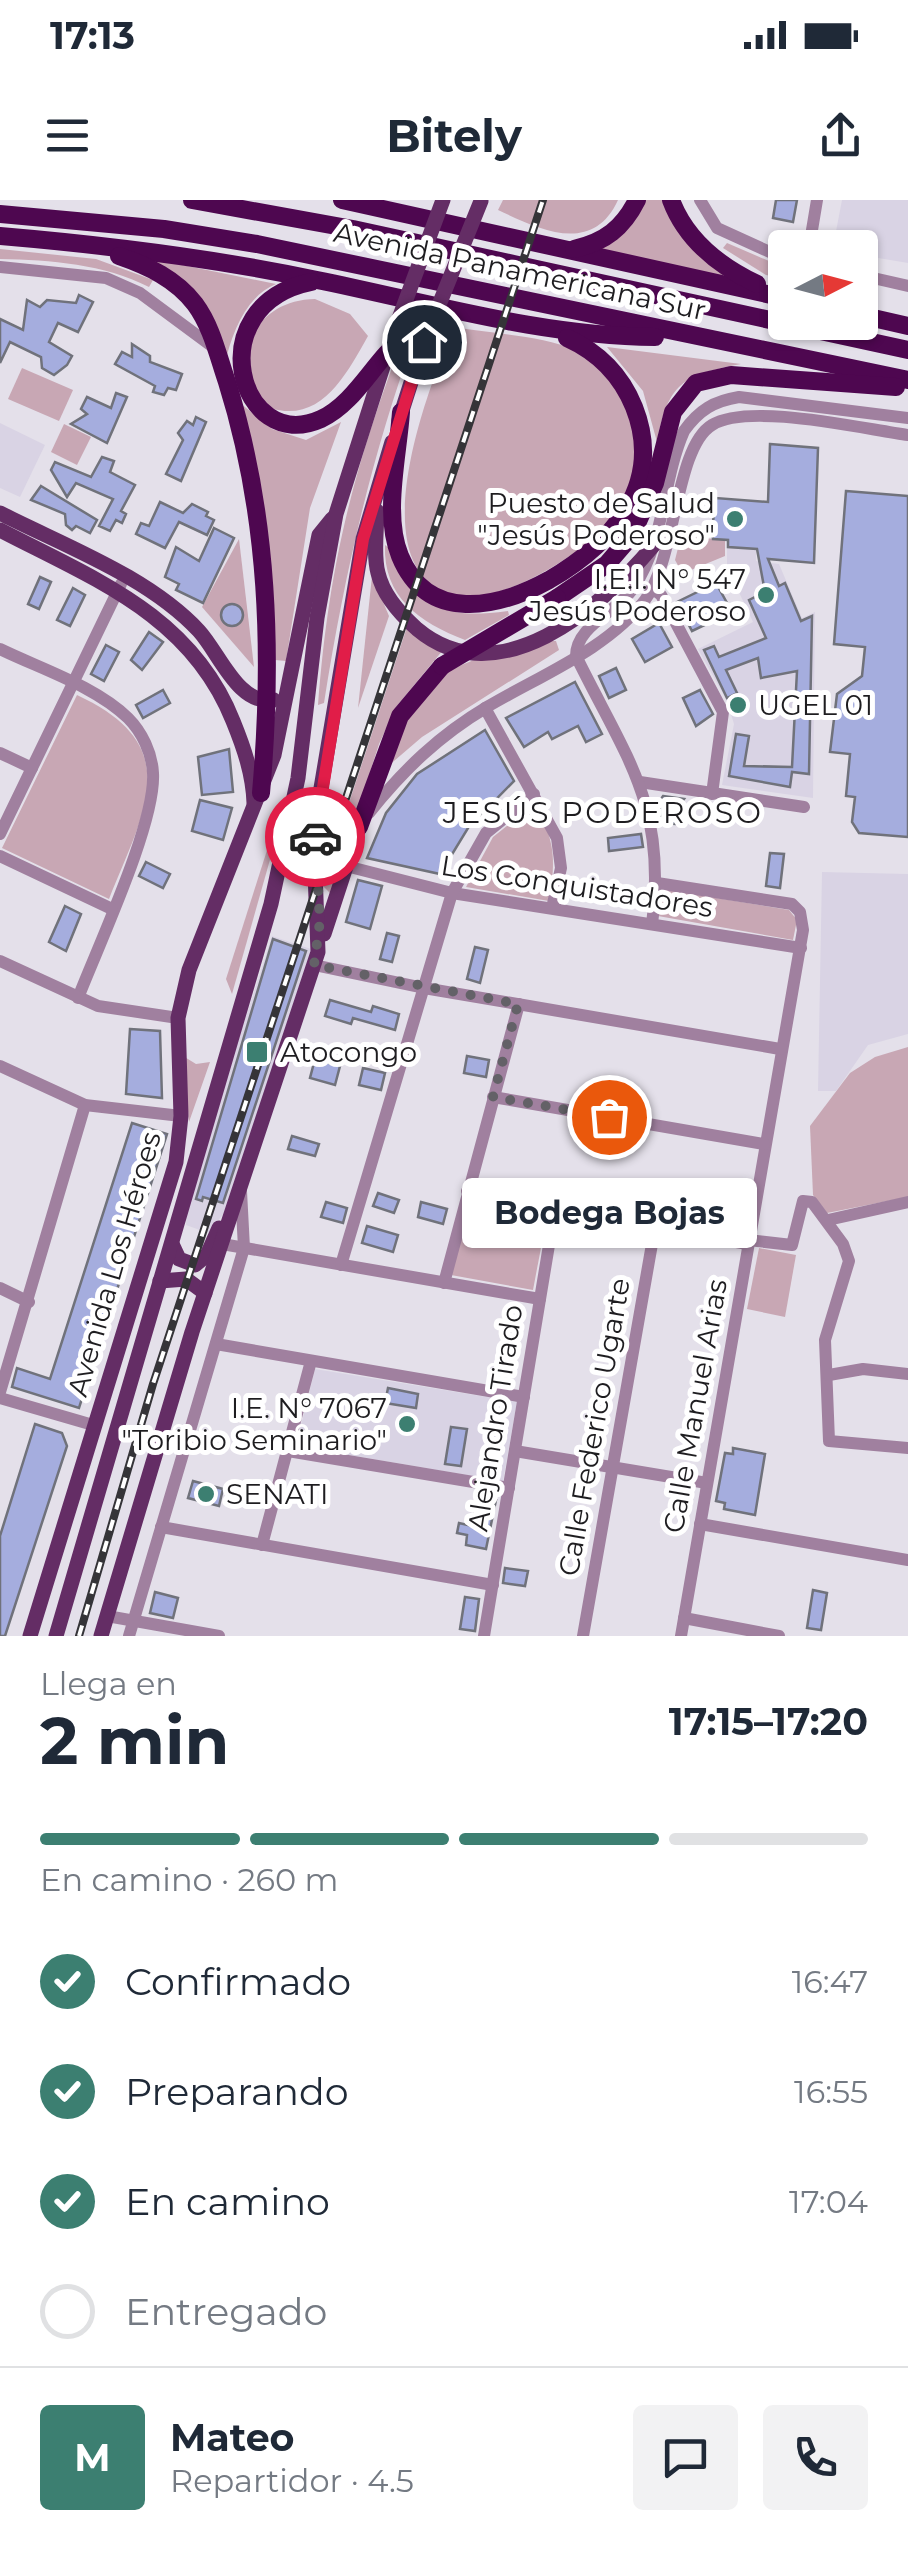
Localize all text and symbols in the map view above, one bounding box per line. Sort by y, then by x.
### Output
text: 17:13 [50,12,135,59]
icon: menu [40,108,95,163]
text: Bitely [386,108,522,163]
icon: share [813,108,868,163]
street label: Avenida Panamericana Sur [331,215,709,327]
north arrow [768,230,878,340]
map controls [768,230,878,340]
pin [382,300,467,385]
icon: home [397,315,452,370]
place label: Puesto de Salud "Jesús Poderoso" [477,486,715,552]
marker: Puesto de Salud "Jesús Poderoso" [724,508,746,530]
place label: I.E.I. N° 547 Jesús Poderoso [528,562,746,628]
marker: I.E.I. N° 547 Jesús Poderoso [755,584,777,606]
place label: UGEL 01 [758,688,873,722]
marker: UGEL 01 [727,694,749,716]
courier [265,787,365,887]
district label: JESÚS PODEROSO [442,794,763,831]
icon: car [288,810,343,865]
street label: Los Conquistadores [439,848,715,924]
place label: Atocongo [280,1035,417,1069]
marker: Atocongo [244,1039,270,1065]
pin [567,1075,652,1160]
icon: bag [582,1090,637,1145]
street label: Avenida Los Héroes [60,1128,168,1400]
callout: Bodega Bojas [462,1177,756,1247]
text: Bodega Bojas [494,1193,725,1232]
street label: Calle Federico Ugarte [551,1275,637,1579]
street label: Calle Manuel Arias [656,1276,734,1536]
street label: Alejandro Tirado [460,1302,530,1534]
place label: I.E. N° 7067 "Toribio Seminario" [121,1391,387,1457]
marker: I.E. N° 7067 "Toribio Seminario" [396,1413,418,1435]
place label: SENATI [226,1477,328,1511]
marker: SENATI [195,1483,217,1505]
text: Llega en [40,1664,177,1703]
text: 17:15–17:20 [669,1698,868,1745]
text: 2 min [40,1701,229,1780]
text: En camino · 260 m [40,1860,339,1899]
icon: check [40,1954,95,2009]
text: Confirmado [125,1958,351,2005]
text: 16:47 [792,1962,868,2001]
icon: check [40,2064,95,2119]
text: Preparando [125,2068,349,2115]
text: 16:55 [794,2072,868,2111]
icon: check [40,2174,95,2229]
text: En camino [125,2178,330,2225]
text: 17:04 [789,2182,868,2221]
text: Entregado [125,2288,327,2335]
button: chat [633,2405,738,2510]
button: phone [763,2405,868,2510]
text: Mateo [170,2414,295,2461]
text: M [74,2434,111,2481]
text: Repartidor · 4.5 [170,2461,414,2500]

